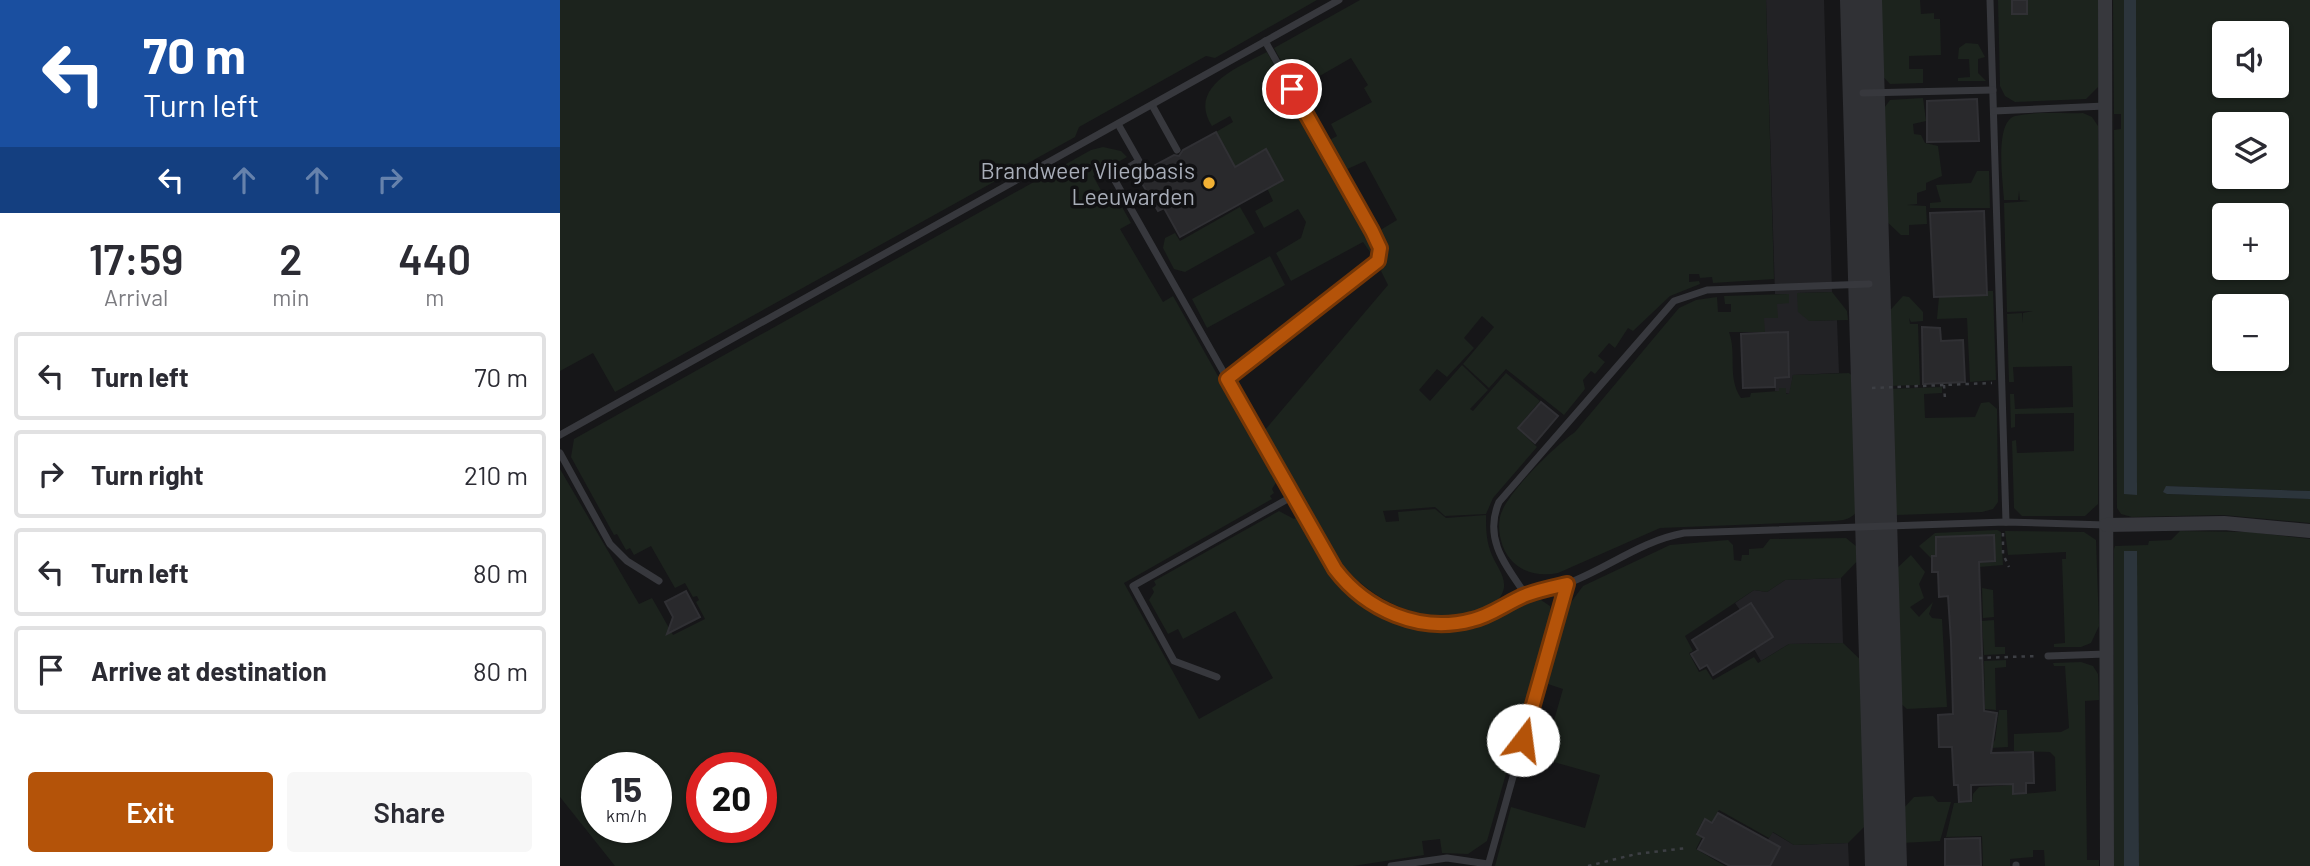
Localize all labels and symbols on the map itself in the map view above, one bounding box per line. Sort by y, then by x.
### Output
pin [1262,59,1322,119]
place label: Brandweer Vliegbasis Leeuwarden [980,156,1195,210]
marker: Brandweer Vliegbasis Leeuwarden [1201,175,1217,191]
position arrow [1486,703,1560,777]
speed limit sign: 20 [686,752,777,843]

